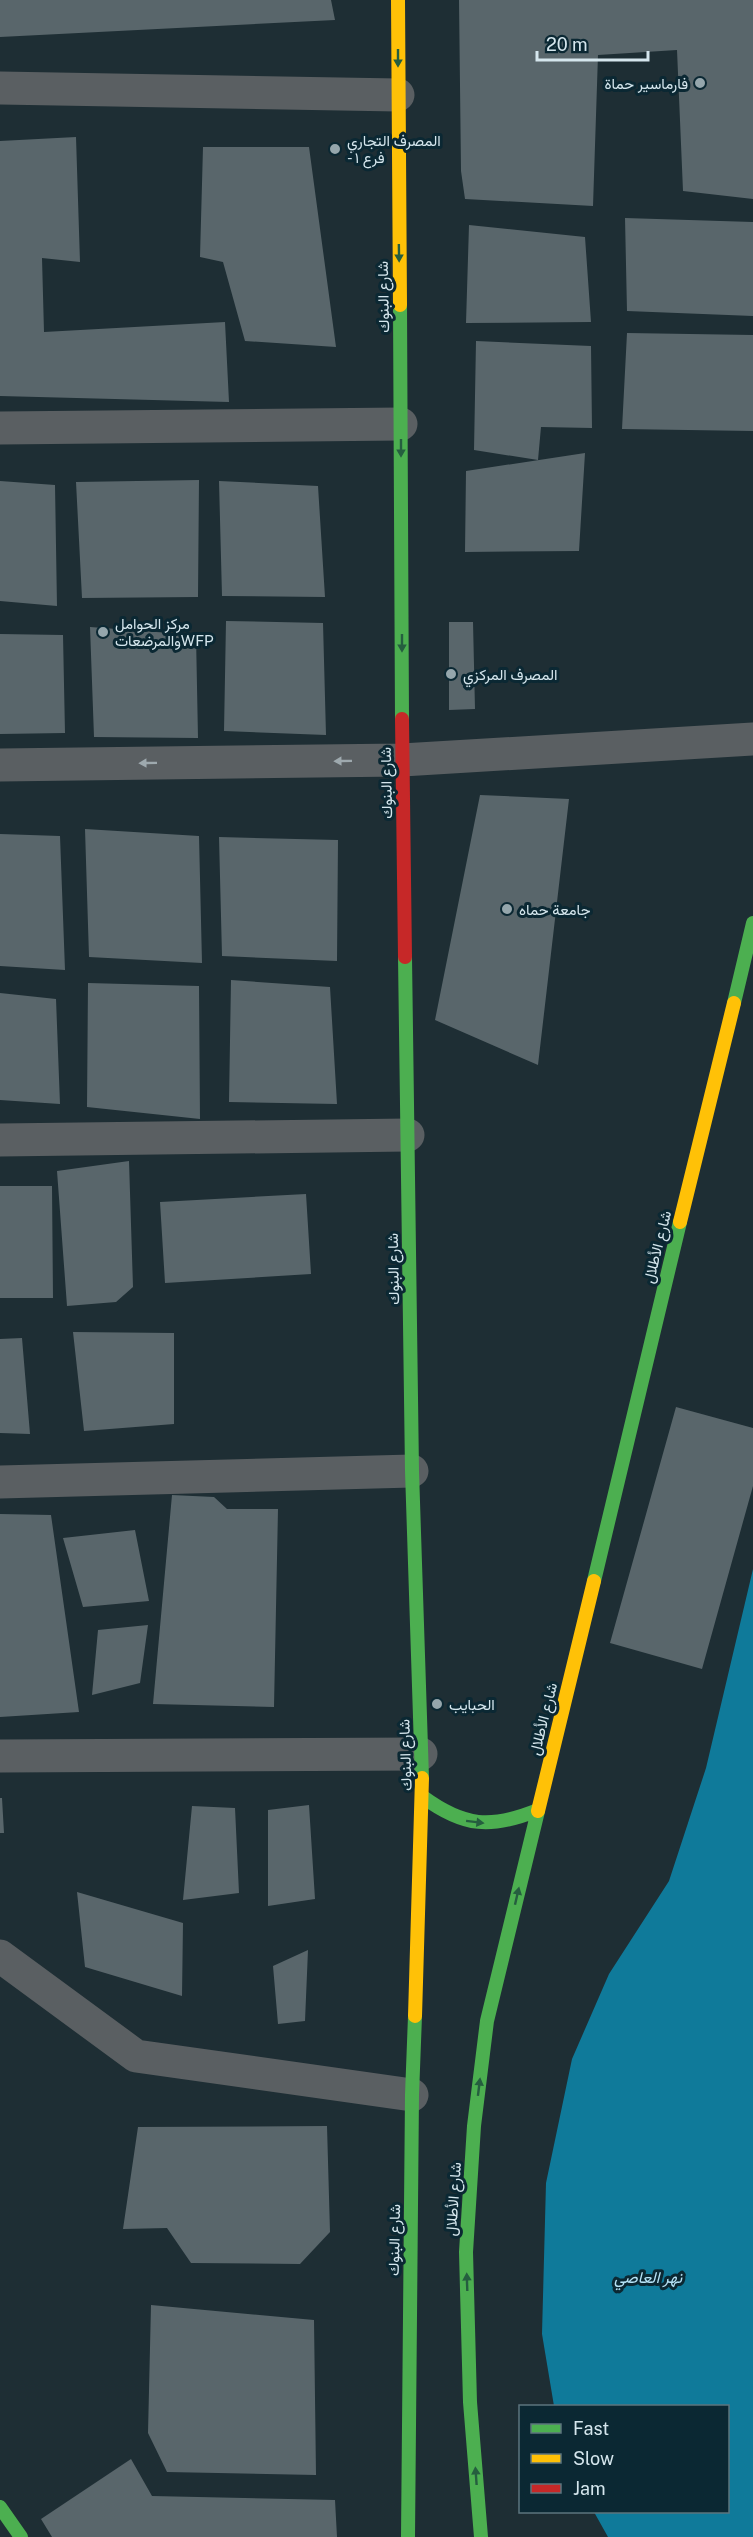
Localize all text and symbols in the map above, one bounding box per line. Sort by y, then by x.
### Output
scale bar [537,24,648,62]
text: 20 m [546,34,588,55]
one-way arrow [393,49,403,68]
place label: فارماسير حماة [605,75,688,93]
marker: فارماسير حماة [693,76,707,90]
place label: المصرف التجاري - فرع ١ [347,132,441,169]
marker: المصرف التجاري - فرع ١ [328,142,342,156]
one-way arrow [395,244,404,263]
street label: شارع البنوك [374,261,395,333]
one-way arrow [396,439,406,458]
place label: مركز الحوامل والمرضعاتWFP [115,615,214,650]
marker: مركز الحوامل والمرضعاتWFP [96,625,110,639]
one-way arrow [397,634,407,653]
place label: المصرف المركزي [463,666,558,688]
marker: المصرف المركزي [444,667,458,681]
street label: شارع البنوك [377,747,398,819]
one-way arrow [334,756,353,766]
one-way arrow [139,759,158,768]
place label: جامعة حماه [519,901,591,919]
marker: جامعة حماه [500,902,514,916]
street label: شارع الأطلال [640,1209,677,1286]
street label: شارع البنوك [384,1233,405,1305]
street label: شارع الأطلال [526,1681,563,1758]
place label: الحبايب [449,1696,495,1714]
marker: الحبايب [430,1697,444,1711]
street label: شارع البنوك [395,1719,418,1791]
one-way arrow [465,1818,484,1827]
one-way arrow [512,1887,522,1905]
one-way arrow [474,2078,484,2097]
street label: شارع الأطلال [442,2161,467,2237]
street label: شارع البنوك [385,2204,406,2276]
water label: نهر العاصي [614,2268,683,2291]
one-way arrow [462,2272,471,2291]
legend [519,2405,729,2513]
text: Fast [573,2418,609,2439]
text: Slow [573,2448,614,2469]
one-way arrow [471,2467,481,2486]
text: Jam [573,2478,606,2499]

